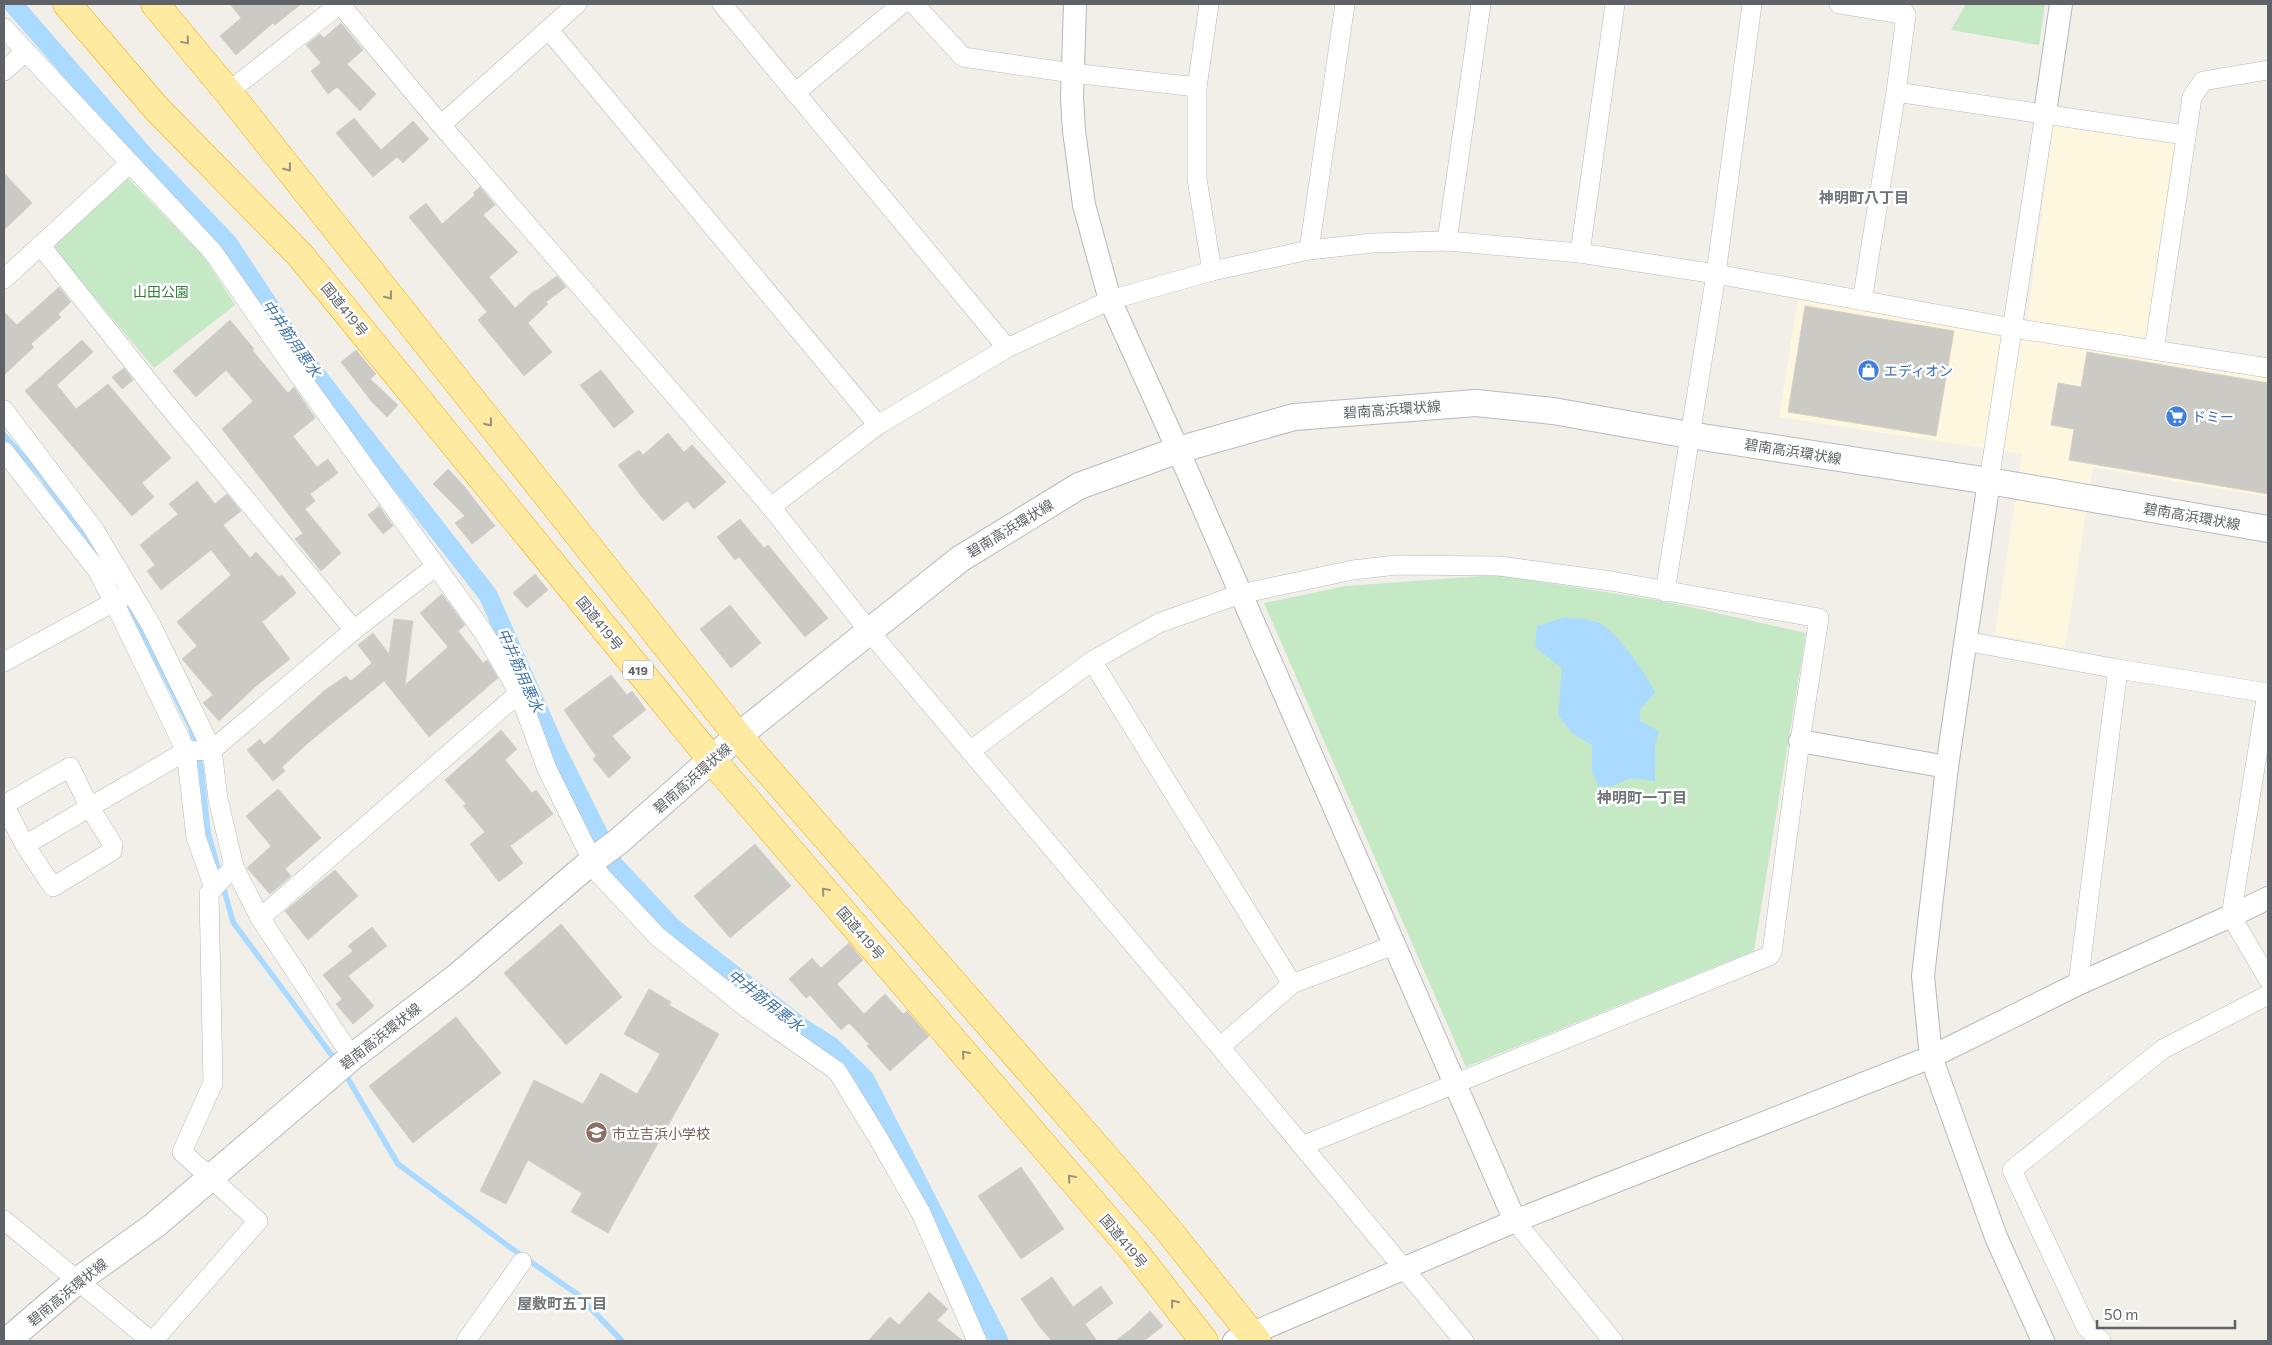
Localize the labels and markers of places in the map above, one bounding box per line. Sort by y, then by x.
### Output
shop icon: エディオン [1856,358,1880,382]
place label: エディオン [1884,362,1953,379]
supermarket icon: ドミー [2164,404,2188,428]
place label: ドミー [2192,408,2234,425]
school or university icon: 市立吉浜小学校 [584,1121,608,1145]
place label: 市立吉浜小学校 [612,1125,710,1142]

